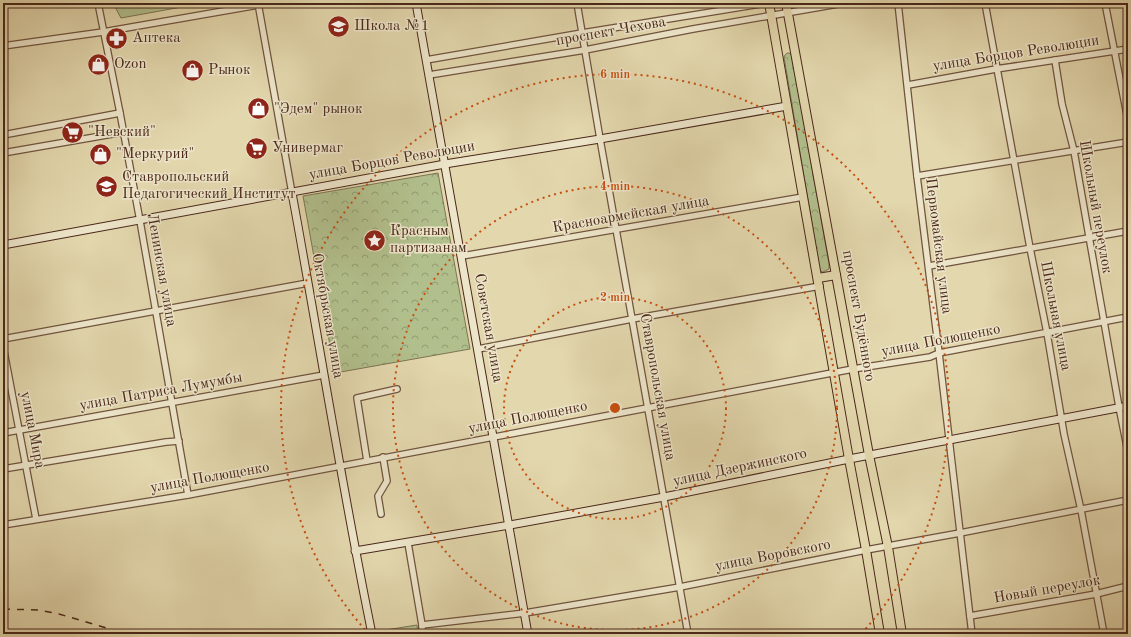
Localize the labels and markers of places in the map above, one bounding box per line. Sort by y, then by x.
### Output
school or university icon: Школа №1 [326,13,352,39]
place label: Школа №1 [354,19,429,34]
pharmacy icon: Аптека [104,25,130,51]
place label: Аптека [132,31,181,46]
shop icon: Ozon [86,51,112,77]
place label: Ozon [114,57,147,72]
shop icon: Рынок [179,57,205,83]
place label: Рынок [208,63,251,78]
shop icon: "Эдем" рынок [246,96,272,122]
place label: "Эдем" рынок [274,102,363,117]
supermarket icon: "Невский" [59,119,85,145]
place label: "Невский" [88,125,156,140]
supermarket icon: Универмаг [244,135,270,161]
shop icon: "Меркурий" [87,141,113,167]
place label: Универмаг [272,141,343,156]
place label: "Меркурий" [116,147,194,162]
place label: Ставропольский Педагогический Институт [122,170,296,202]
school or university icon: Ставропольский Педагогический Институт [94,173,120,199]
place label: Красным партизанам [390,224,467,256]
place icon: Красным партизанам [361,227,387,253]
centre of rings [608,401,622,415]

